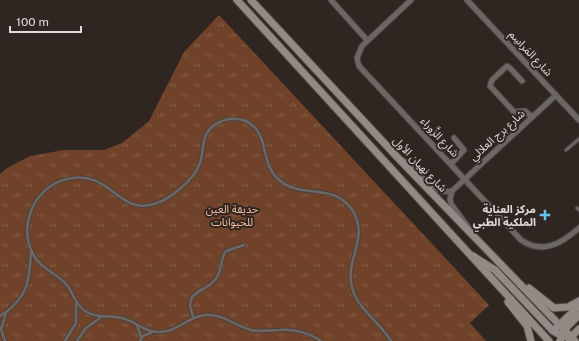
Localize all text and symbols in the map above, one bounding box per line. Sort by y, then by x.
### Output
scale bar [10,8,81,34]
text: 100 m [16,15,49,29]
street label: شارع المَراسِم [505,28,555,80]
street label: شارع برج العلالي [467,107,530,165]
street label: شارع الزَّوراء [417,114,463,161]
street label: شارع نهيان الأول [389,134,449,196]
park label: حديقة العين للحيوانات [206,203,259,229]
place label: مركز العناية الملكية الطبي [473,203,536,232]
marker: مركز العناية الملكية الطبي [539,209,551,221]

